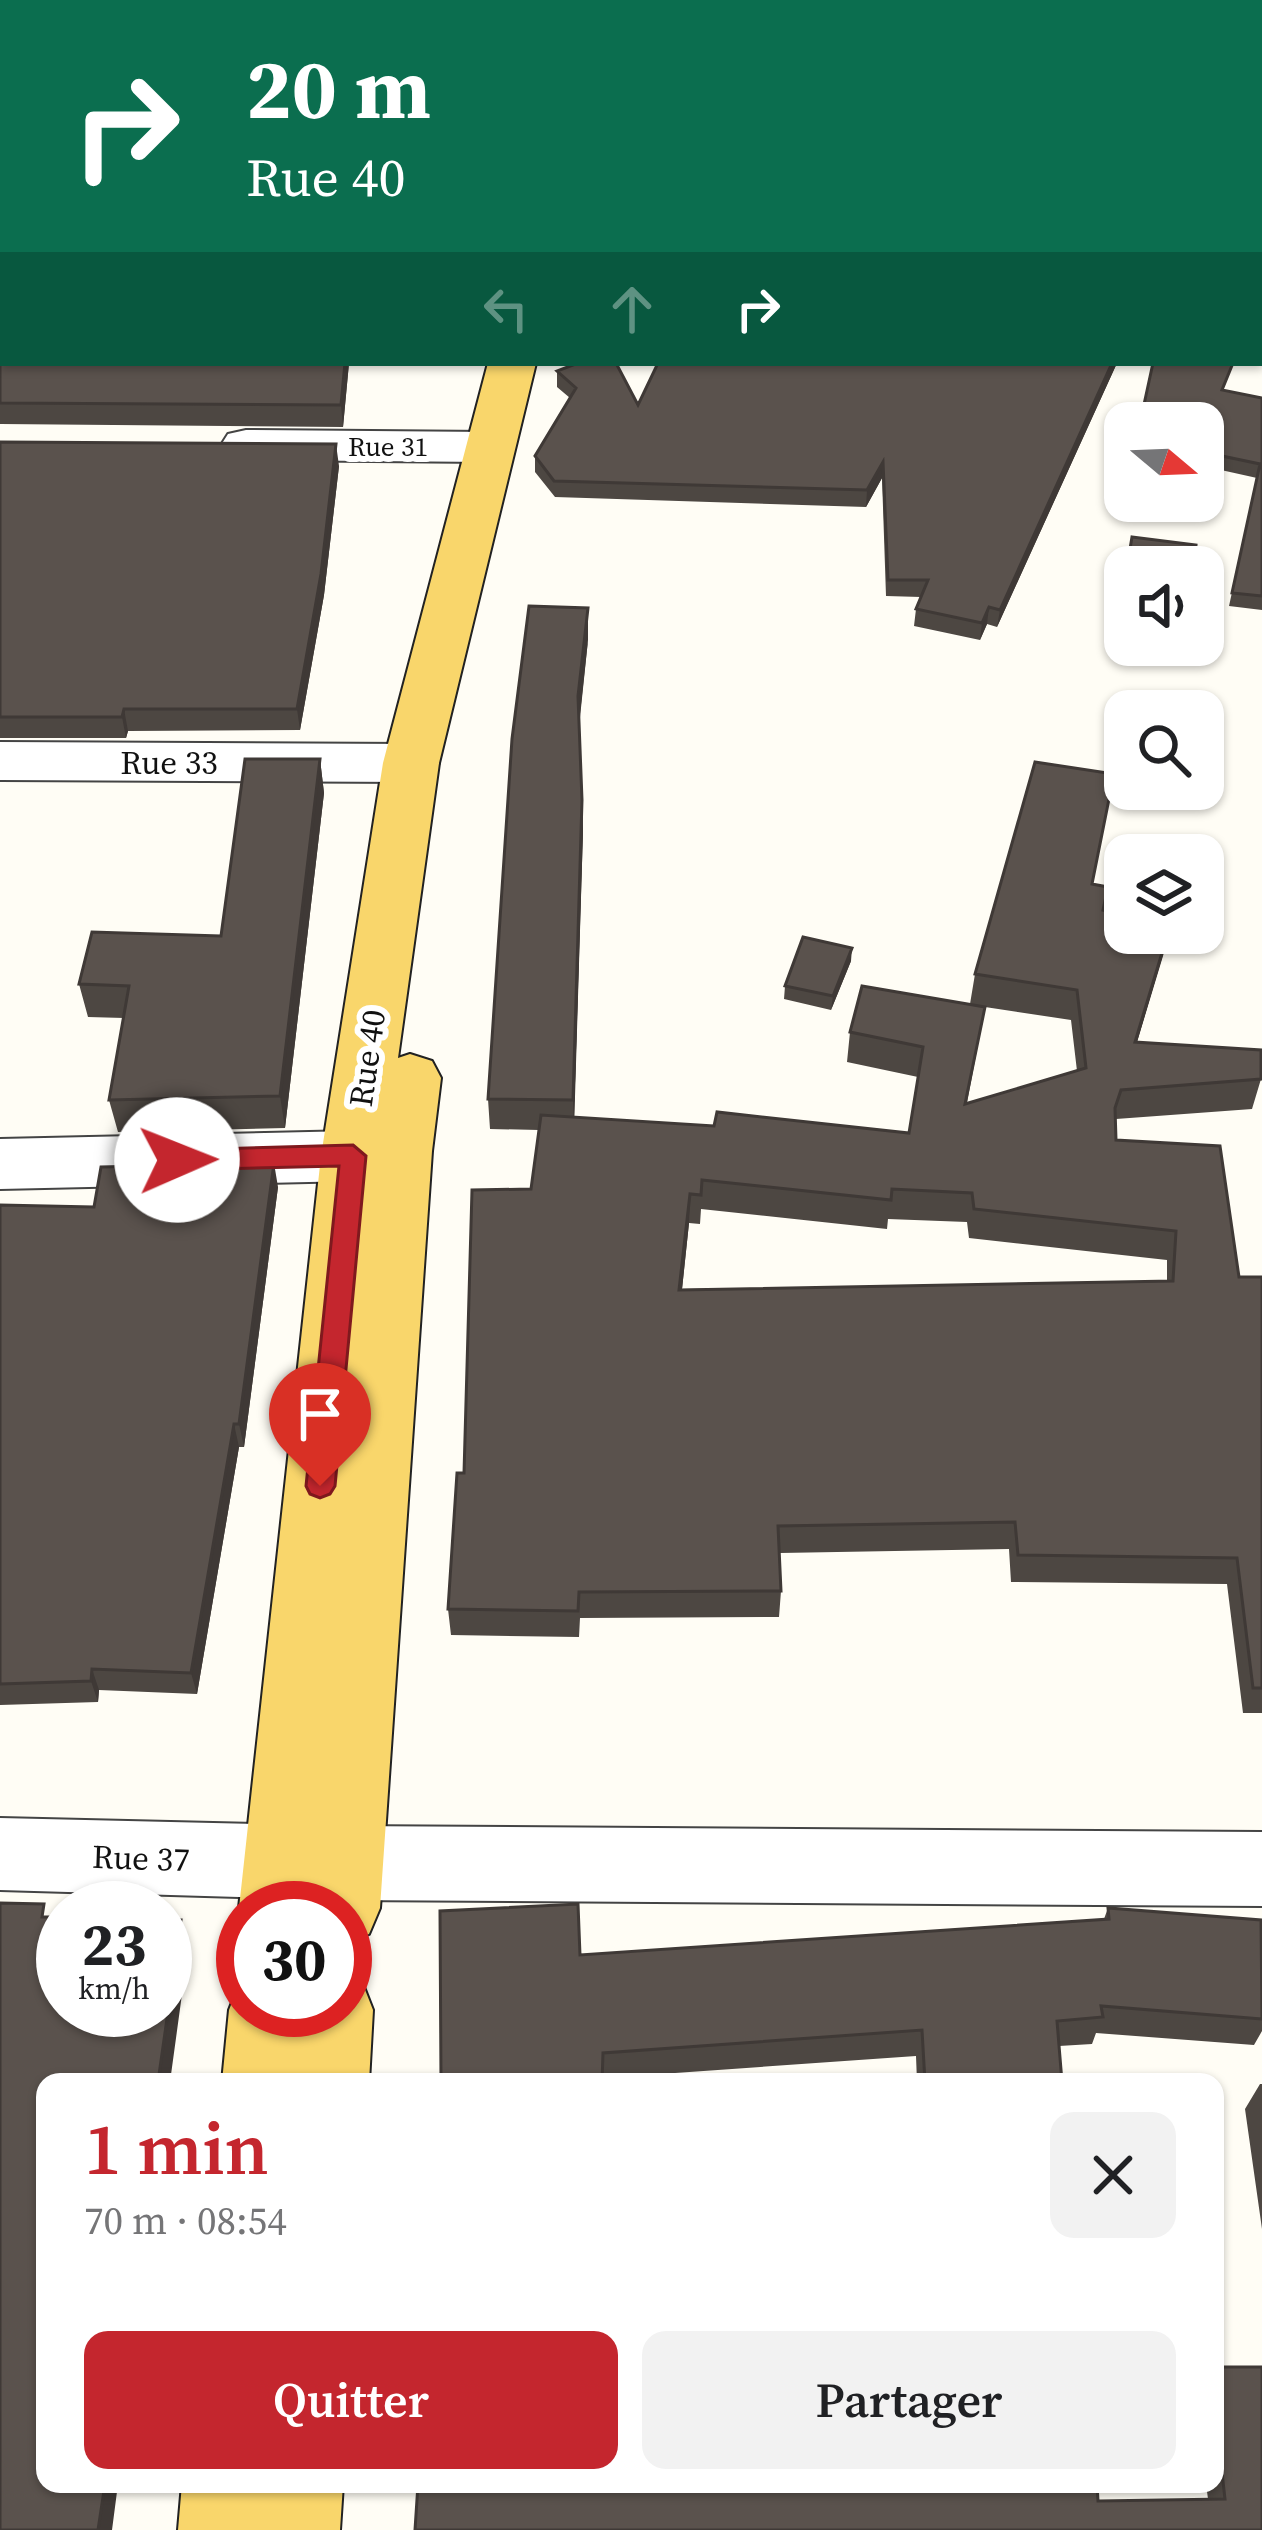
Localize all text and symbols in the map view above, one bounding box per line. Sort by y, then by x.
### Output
text: 20 m [246,31,431,146]
icon: right [48,48,204,204]
text: Rue 40 [246,140,406,214]
icon: left [473,276,539,342]
icon: ahead [599,276,665,342]
icon: right [725,276,791,342]
north arrow [1104,402,1224,522]
map controls [1104,402,1224,954]
street label: Rue 31 [348,428,428,465]
button: sound [1104,546,1224,666]
button: search [1104,690,1224,810]
street label: Rue 33 [120,740,218,785]
button: layers [1104,834,1224,954]
street label: Rue 40 [338,1007,396,1109]
position arrow [114,1097,240,1223]
pin [269,1363,371,1486]
icon: arrive [287,1381,353,1447]
street label: Rue 37 [91,1834,191,1882]
speed limit sign: 30 [216,1881,372,2037]
text: 23 [81,1903,147,1985]
text: km/h [78,1968,150,2009]
text: 1 min [84,2099,269,2198]
button: close [1050,2112,1176,2238]
text: 70 m · 08:54 [84,2194,287,2247]
button: Quitter [84,2331,618,2469]
button: Partager [642,2331,1176,2469]

